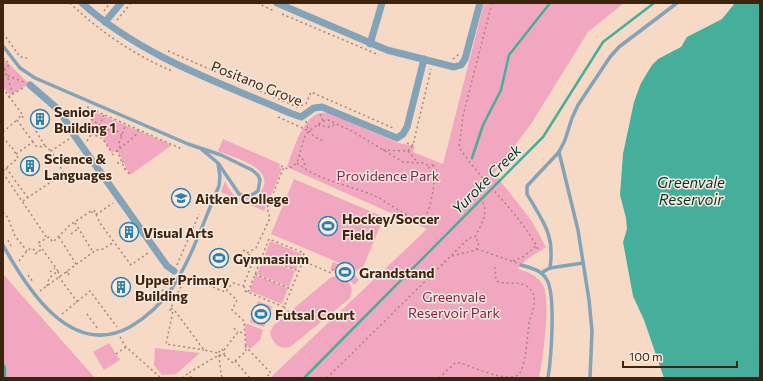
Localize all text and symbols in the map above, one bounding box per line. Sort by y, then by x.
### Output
street label: Positano Grove [209,57,305,109]
place label: Senior Building 1 [54,103,116,136]
building icon: Senior Building 1 [29,108,51,130]
water label: Yuroke Creek [448,140,525,217]
place label: Science & Languages [44,150,113,183]
building icon: Science & Languages [19,155,41,177]
park label: Providence Park [337,167,440,184]
water label: Greenvale Reservoir [657,173,725,208]
school or university icon: Aitken College [170,187,192,209]
place label: Aitken College [195,190,289,207]
place label: Hockey/Soccer Field [342,210,440,243]
sports icon: Hockey/Soccer Field [317,215,339,237]
building icon: Visual Arts [118,221,140,243]
place label: Visual Arts [143,224,214,241]
sports icon: Gymnasium [208,247,230,269]
place label: Gymnasium [233,250,309,267]
sports icon: Grandstand [334,261,356,283]
place label: Grandstand [359,264,435,281]
place label: Upper Primary Building [135,271,230,304]
building icon: Upper Primary Building [110,276,132,298]
park label: Greenvale Reservoir Park [408,288,500,321]
sports icon: Futsal Court [250,303,272,325]
place label: Futsal Court [275,306,355,323]
scale bar [623,343,737,369]
text: 100 m [629,349,663,363]

